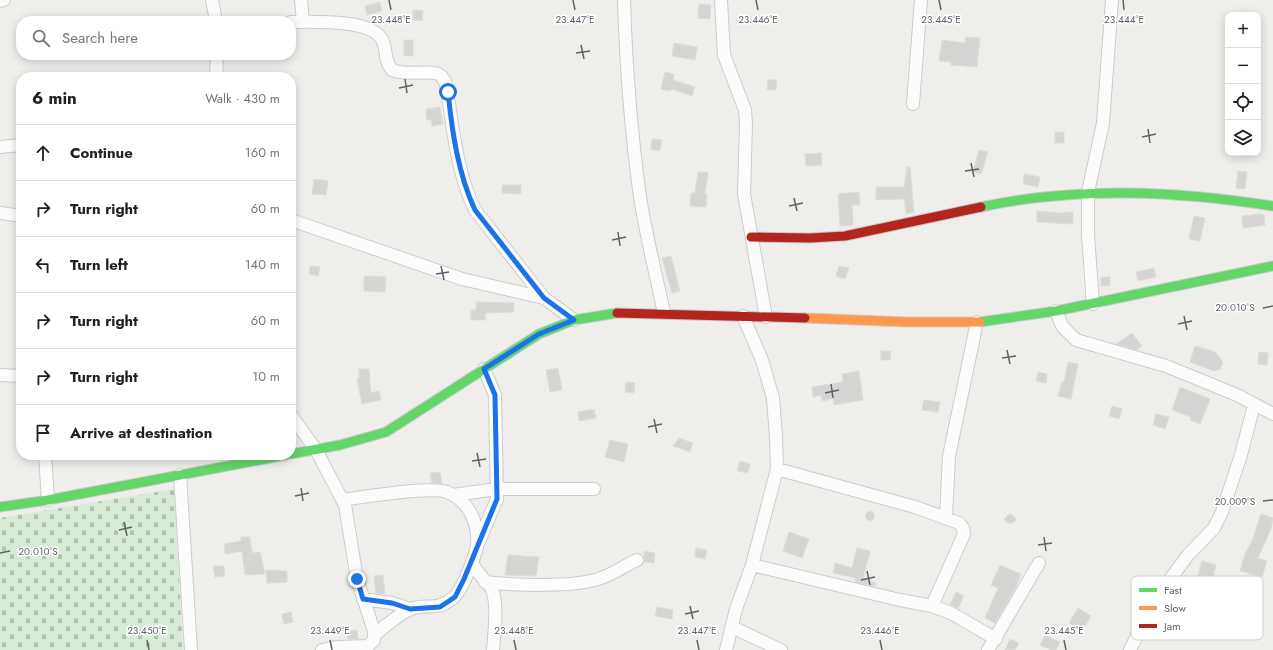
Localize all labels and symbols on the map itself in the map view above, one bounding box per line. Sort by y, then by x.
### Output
text: 23.448°E [371,12,411,27]
text: 23.447°E [555,12,595,27]
text: 23.446°E [738,12,778,27]
text: 23.445°E [921,12,961,27]
text: 23.444°E [1104,12,1144,27]
route start [439,83,457,101]
text: 20.010°S [1215,300,1255,315]
text: 20.009°S [1215,494,1256,509]
text: 20.010°S [18,544,58,559]
route end [348,570,366,588]
legend [1131,576,1263,640]
text: Fast [1164,582,1182,598]
text: Slow [1164,600,1186,616]
text: Jam [1162,618,1181,634]
text: 23.450°E [127,623,167,638]
text: 23.449°E [310,623,350,638]
text: 23.448°E [494,623,534,638]
text: 23.447°E [677,623,717,638]
text: 23.446°E [860,623,900,638]
text: 23.445°E [1044,623,1084,638]

